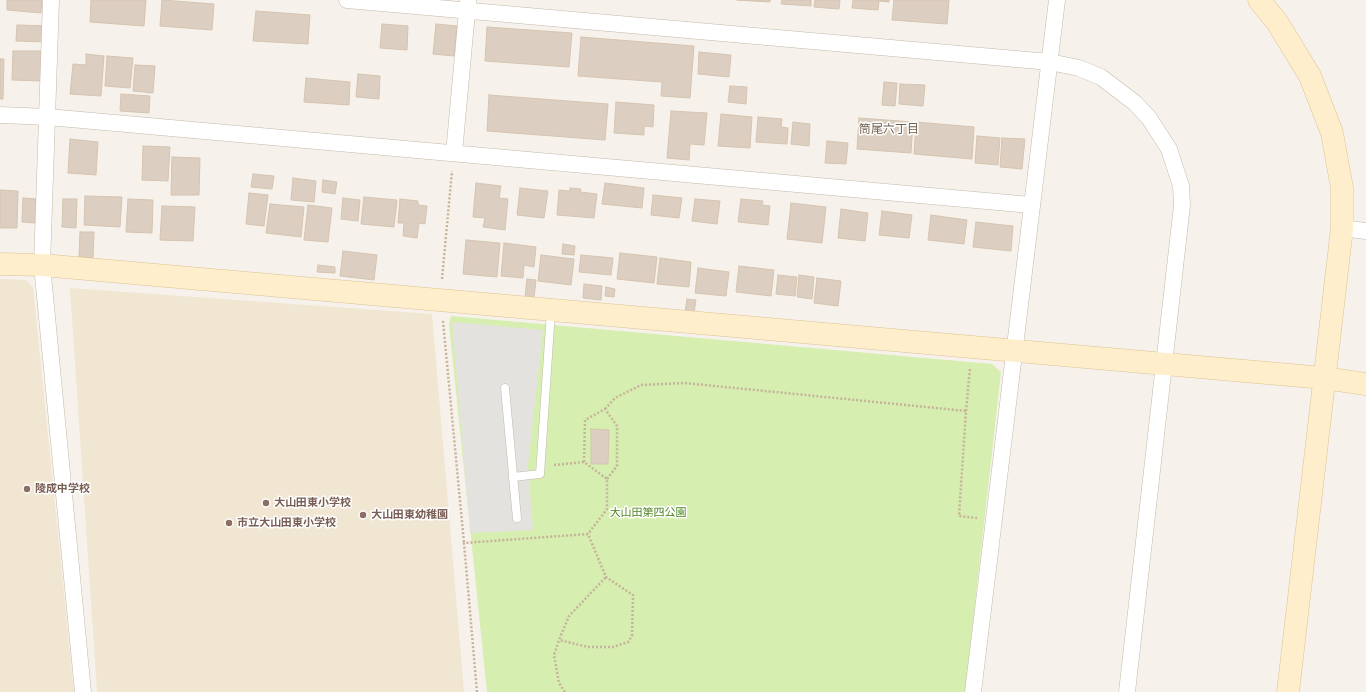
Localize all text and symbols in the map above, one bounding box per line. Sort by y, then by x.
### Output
district label: 筒尾六丁目 [859,123,919,137]
place label: 陵成中学校 [35,482,90,496]
marker: 陵成中学校 [22,484,32,494]
place label: 大山田東小学校 [274,496,351,510]
marker: 大山田東小学校 [261,498,271,508]
park label: 大山田第四公園 [610,506,686,520]
place label: 大山田東幼稚園 [371,508,448,522]
marker: 大山田東幼稚園 [358,510,368,520]
place label: 市立大山田東小学校 [237,516,336,530]
marker: 市立大山田東小学校 [224,518,234,528]

